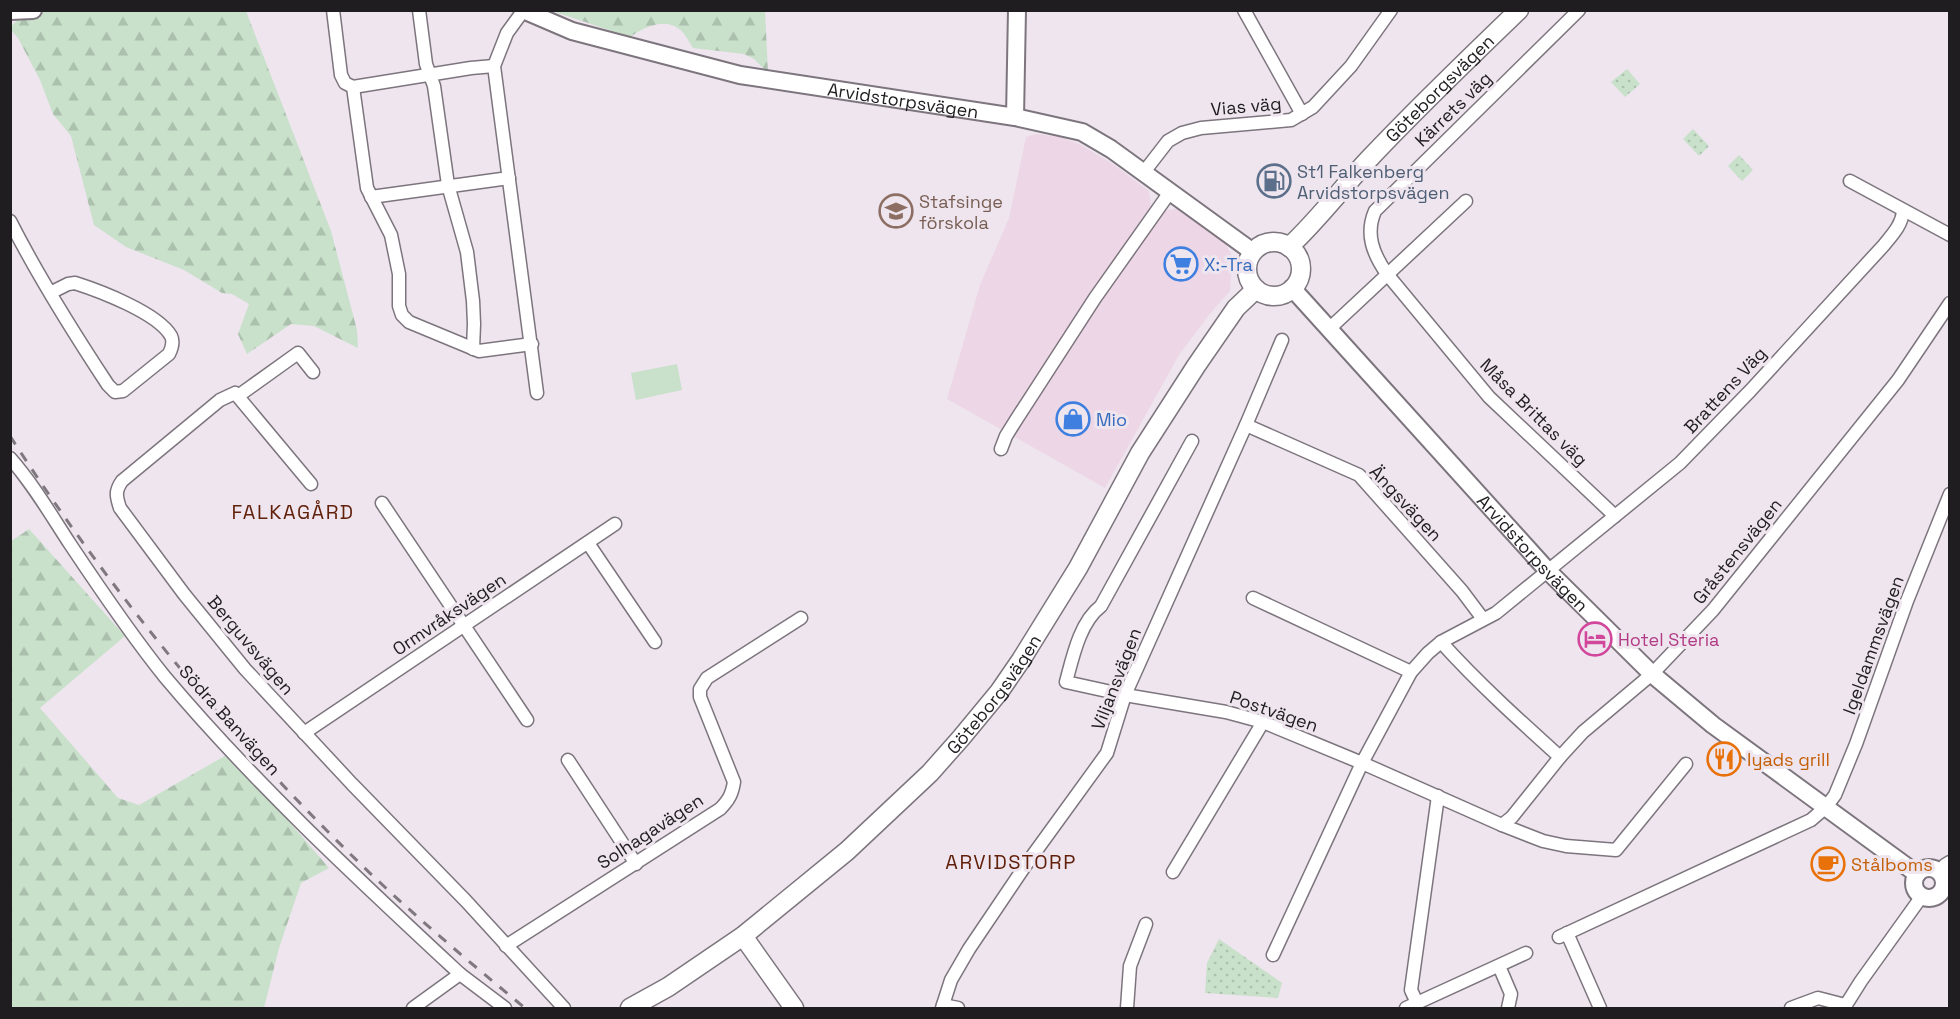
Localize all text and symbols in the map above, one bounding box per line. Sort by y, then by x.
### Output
street label: Göteborgsvägen [1380,29,1499,147]
street label: Kärrets väg [1410,67,1496,151]
street label: Arvidstorpsvägen [826,77,980,123]
street label: Vias väg [1210,91,1282,121]
place label: St1 Falkenberg Arvidstorpsvägen [1297,160,1450,204]
fuel station icon: St1 Falkenberg Arvidstorpsvägen [1256,163,1292,199]
place label: Stafsinge förskola [919,190,1003,234]
school or university icon: Stafsinge förskola [878,193,914,229]
supermarket icon: X:-Tra [1163,246,1199,282]
place label: X:-Tra [1204,253,1253,276]
street label: Brattens Väg [1679,342,1771,438]
street label: Måsa Brittas väg [1475,353,1593,471]
shop icon: Mio [1055,401,1091,437]
place label: Mio [1096,408,1127,431]
street label: Ängsvägen [1365,460,1447,546]
street label: Arvidstorpsvägen [1472,489,1594,616]
street label: Gråstensvägen [1687,493,1787,609]
district label: FALKAGÅRD [231,499,355,525]
street label: Ormvråksvägen [388,568,510,660]
street label: Igeldammsvägen [1837,573,1909,717]
street label: Berguvsvägen [203,591,299,699]
hotel icon: Hotel Steria [1577,621,1613,657]
street label: Viljansvägen [1086,625,1146,733]
place label: Hotel Steria [1618,628,1719,651]
street label: Göteborgsvägen [941,630,1046,758]
street label: Södra Banvägen [174,660,286,780]
street label: Postvägen [1227,685,1321,737]
restaurant icon: Iyads grill [1706,741,1742,777]
place label: Iyads grill [1747,748,1830,771]
street label: Solhagavägen [593,788,707,874]
cafe icon: Stålboms [1810,846,1846,882]
district label: ARVIDSTORP [945,849,1077,875]
place label: Stålboms [1851,853,1933,876]

